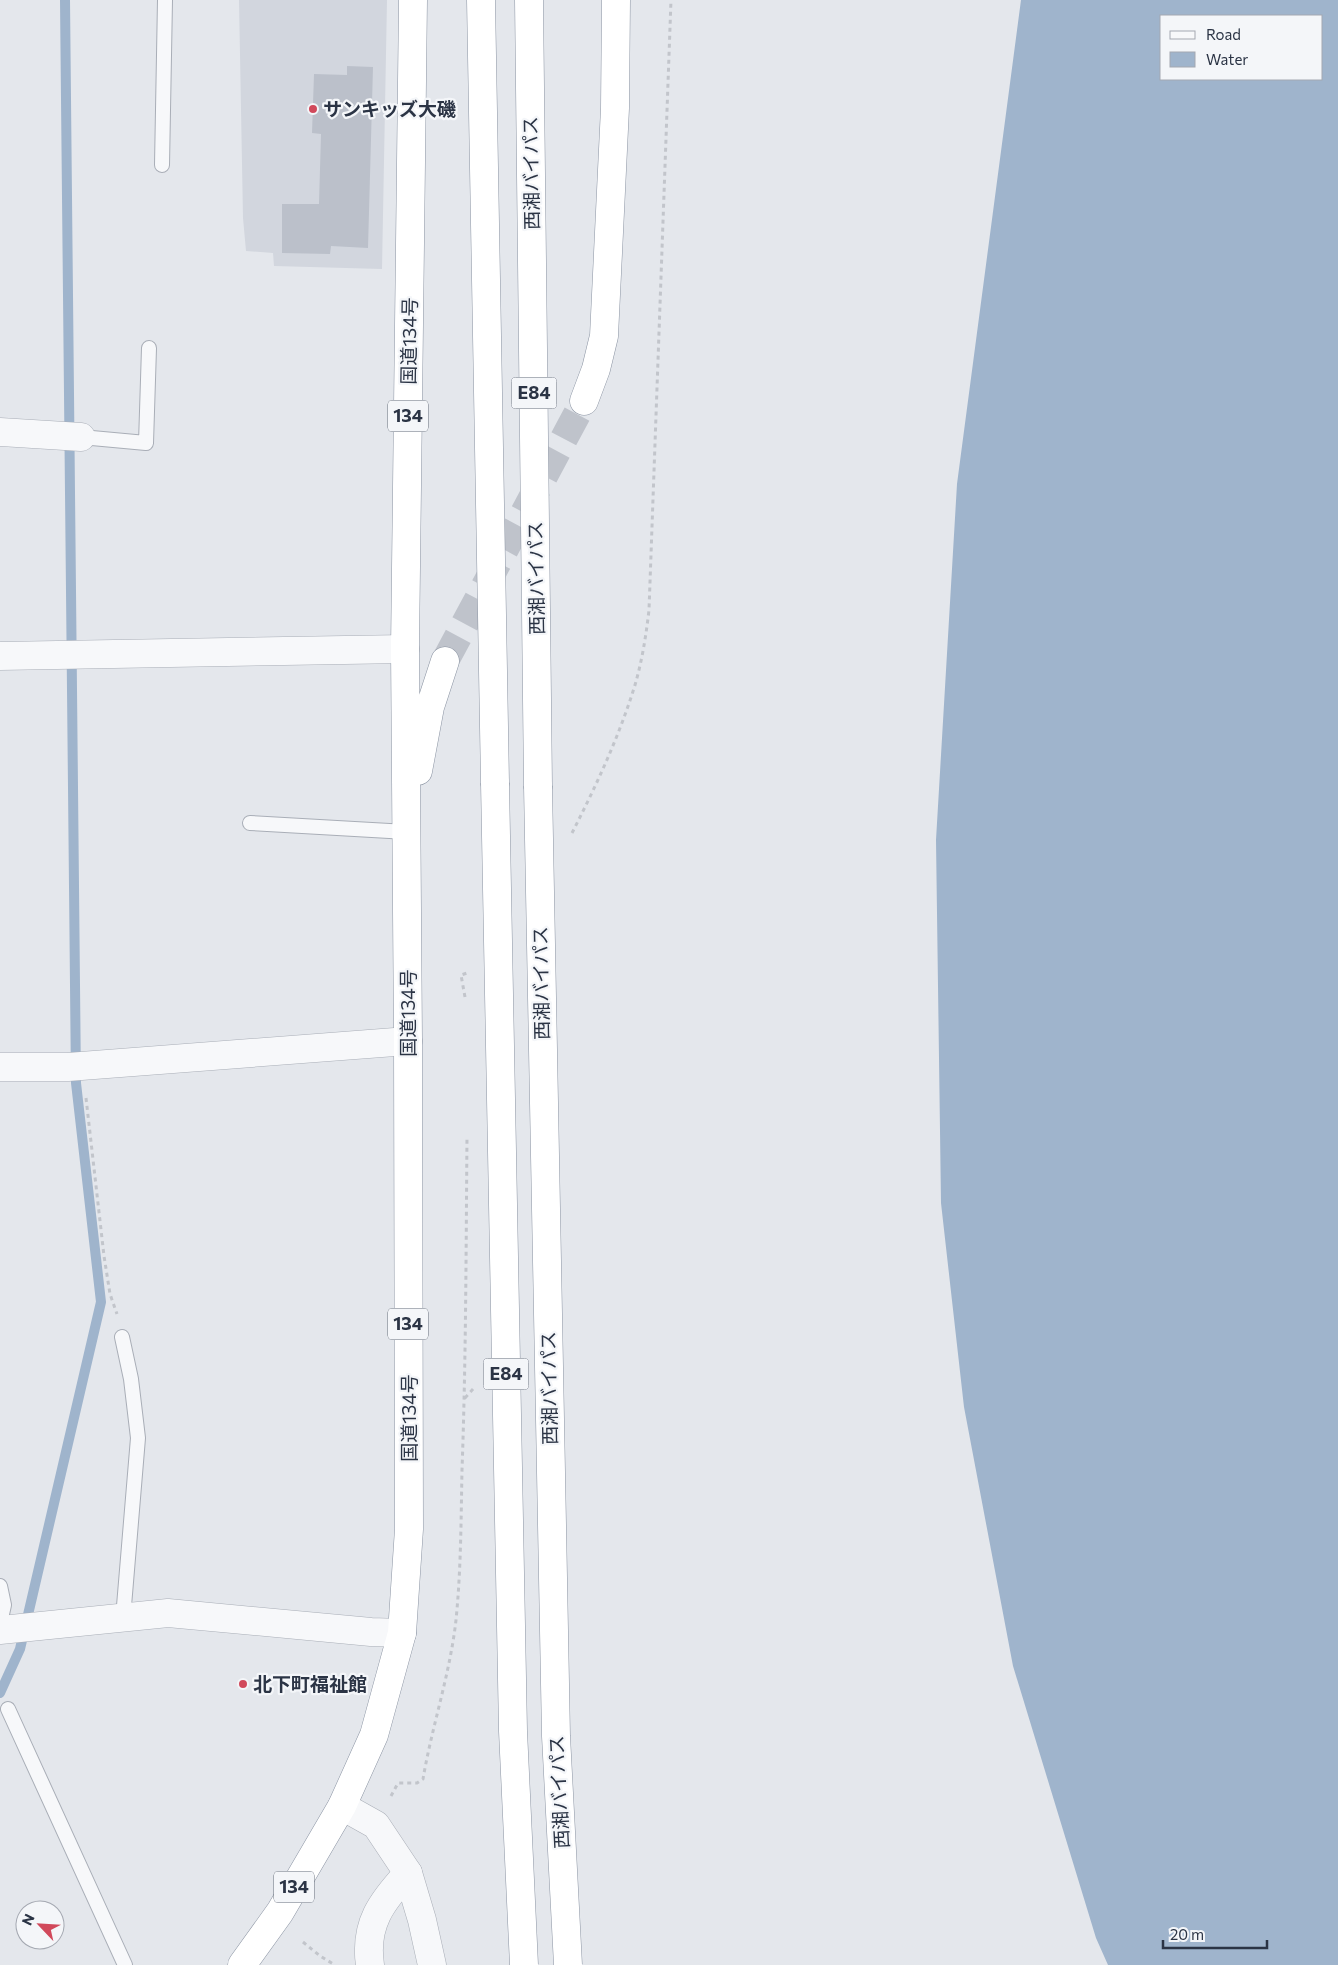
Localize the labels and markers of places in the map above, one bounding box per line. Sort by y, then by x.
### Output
place label: サンキッズ大磯 [323,97,456,120]
marker: サンキッズ大磯 [307,103,319,115]
place label: 北下町福祉館 [253,1672,367,1695]
marker: 北下町福祉館 [237,1678,249,1690]

